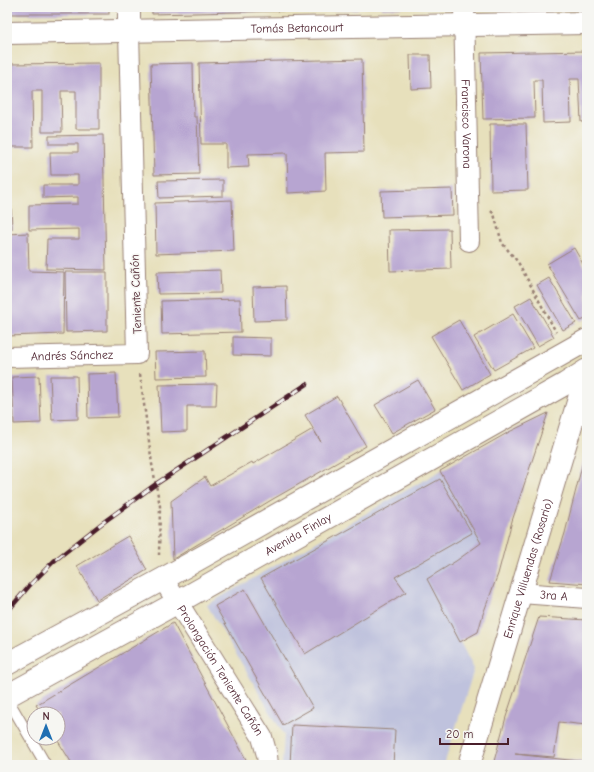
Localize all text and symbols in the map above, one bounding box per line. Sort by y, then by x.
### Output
street label: Tomás Betancourt [251,20,344,36]
street label: Francisco Varona [459,79,474,169]
street label: Teniente Cañón [128,254,144,334]
street label: Andrés Sánchez [31,348,114,363]
street label: Enrique Villuendas (Rosario) [500,497,556,640]
street label: Avenida Finlay [262,510,334,559]
street label: 3ra A [540,587,568,604]
street label: Prolongación Teniente Cañón [174,603,266,738]
north arrow [26,706,66,746]
text: N [42,710,50,723]
scale bar [440,720,508,746]
text: 20 m [446,727,474,741]

